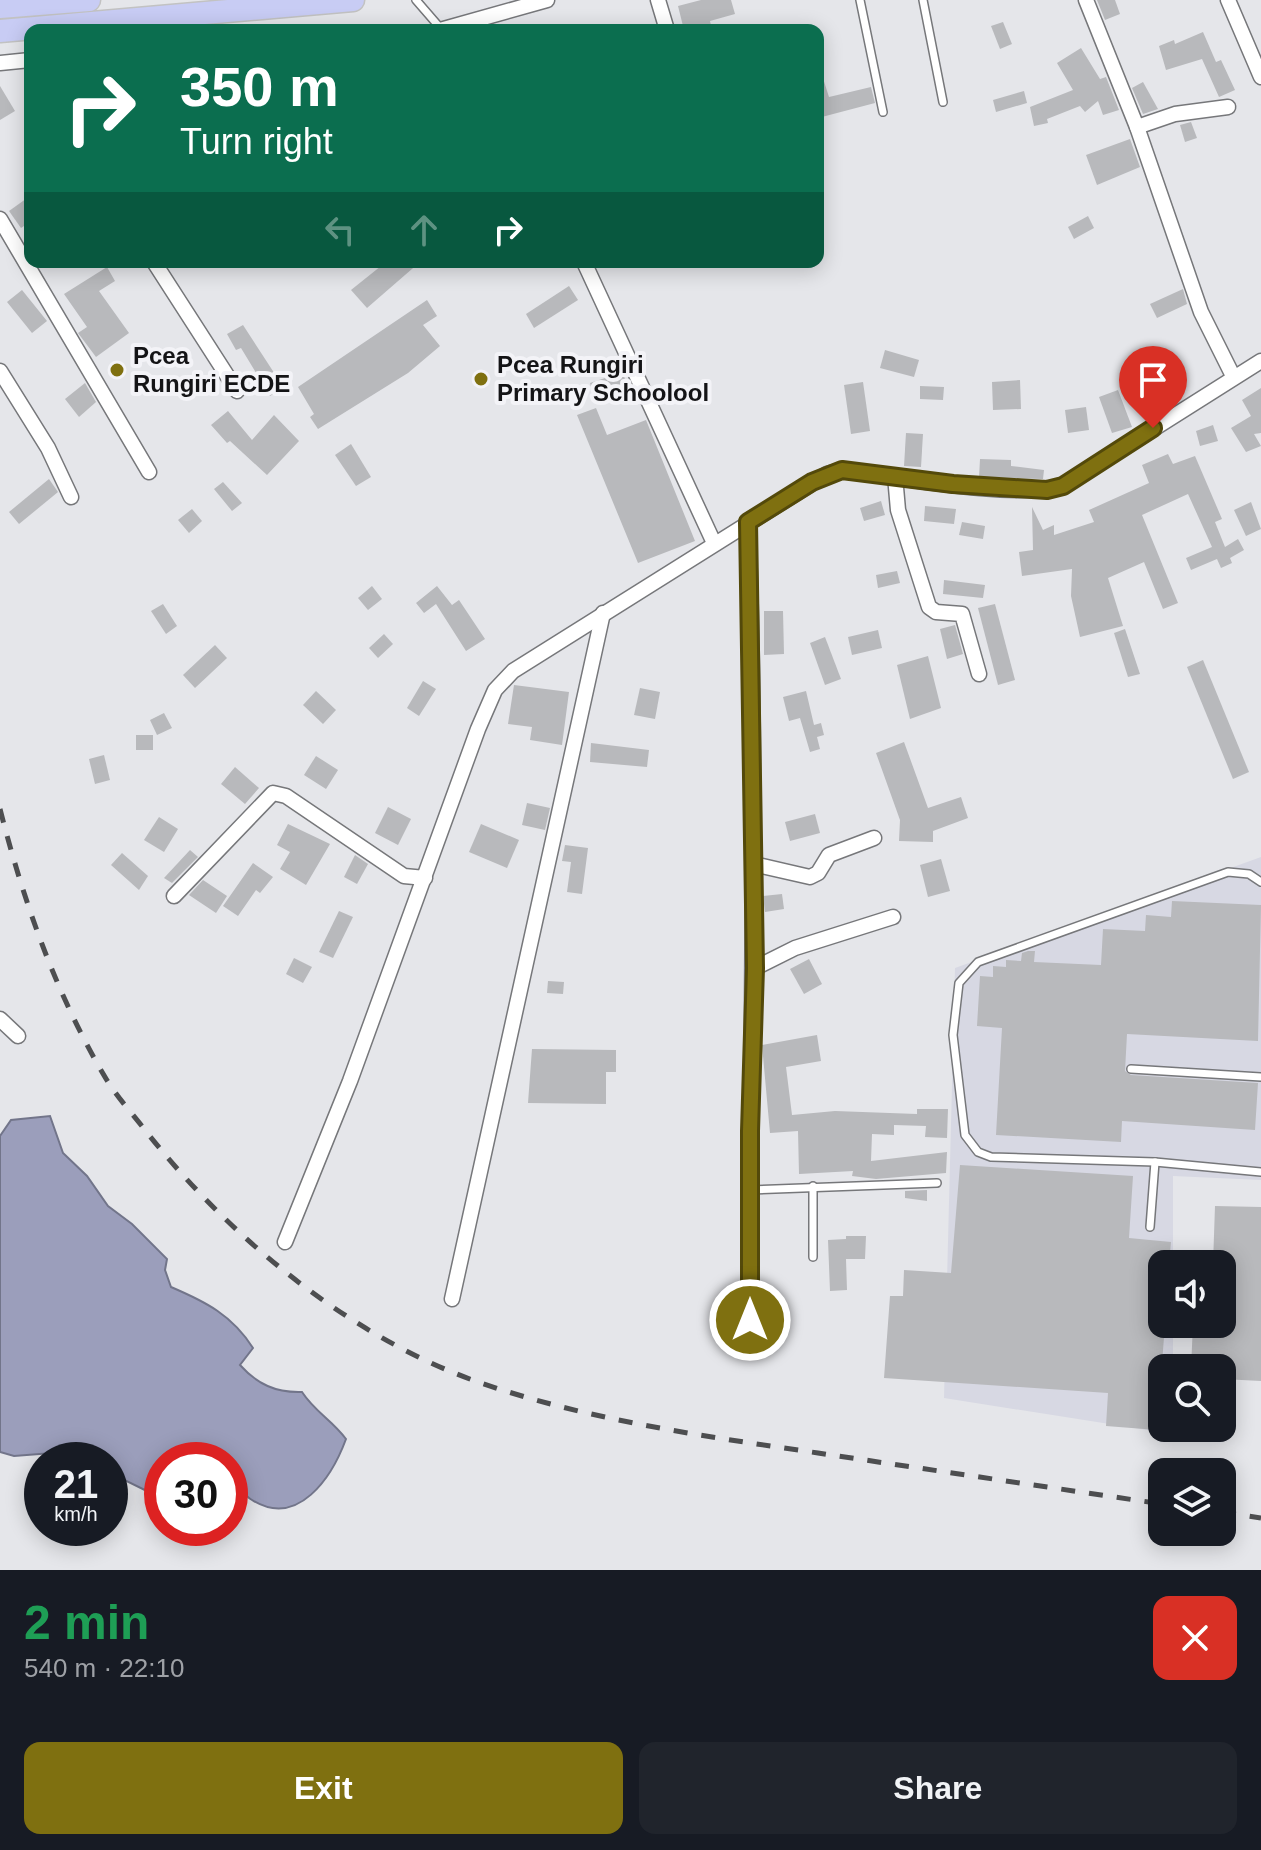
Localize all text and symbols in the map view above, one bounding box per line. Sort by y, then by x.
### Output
text: 350 m [180,55,339,118]
icon: right [48,56,152,160]
text: Turn right [180,121,333,162]
icon: left [318,208,362,252]
icon: ahead [402,208,446,252]
icon: right [486,208,530,252]
place label: Pcea Rungiri ECDE [133,342,290,397]
pin [1119,346,1187,428]
place label: Pcea Rungiri Primary Schoolool [497,351,709,406]
icon: arrive [1131,358,1175,402]
marker: Pcea Rungiri ECDE [108,361,126,379]
marker: Pcea Rungiri Primary Schoolool [472,370,490,388]
map controls [1148,1250,1236,1546]
button: sound [1148,1250,1236,1338]
position arrow [708,1278,792,1362]
button: search [1148,1354,1236,1442]
speed limit sign: 30 [144,1442,248,1546]
button: layers [1148,1458,1236,1546]
text: 21 [54,1462,98,1506]
text: km/h [54,1503,98,1525]
text: 2 min [24,1596,149,1649]
button: close [1153,1596,1237,1680]
text: 540 m · 22:10 [24,1653,184,1683]
button: Exit [24,1742,623,1834]
button: Share [639,1742,1237,1834]

